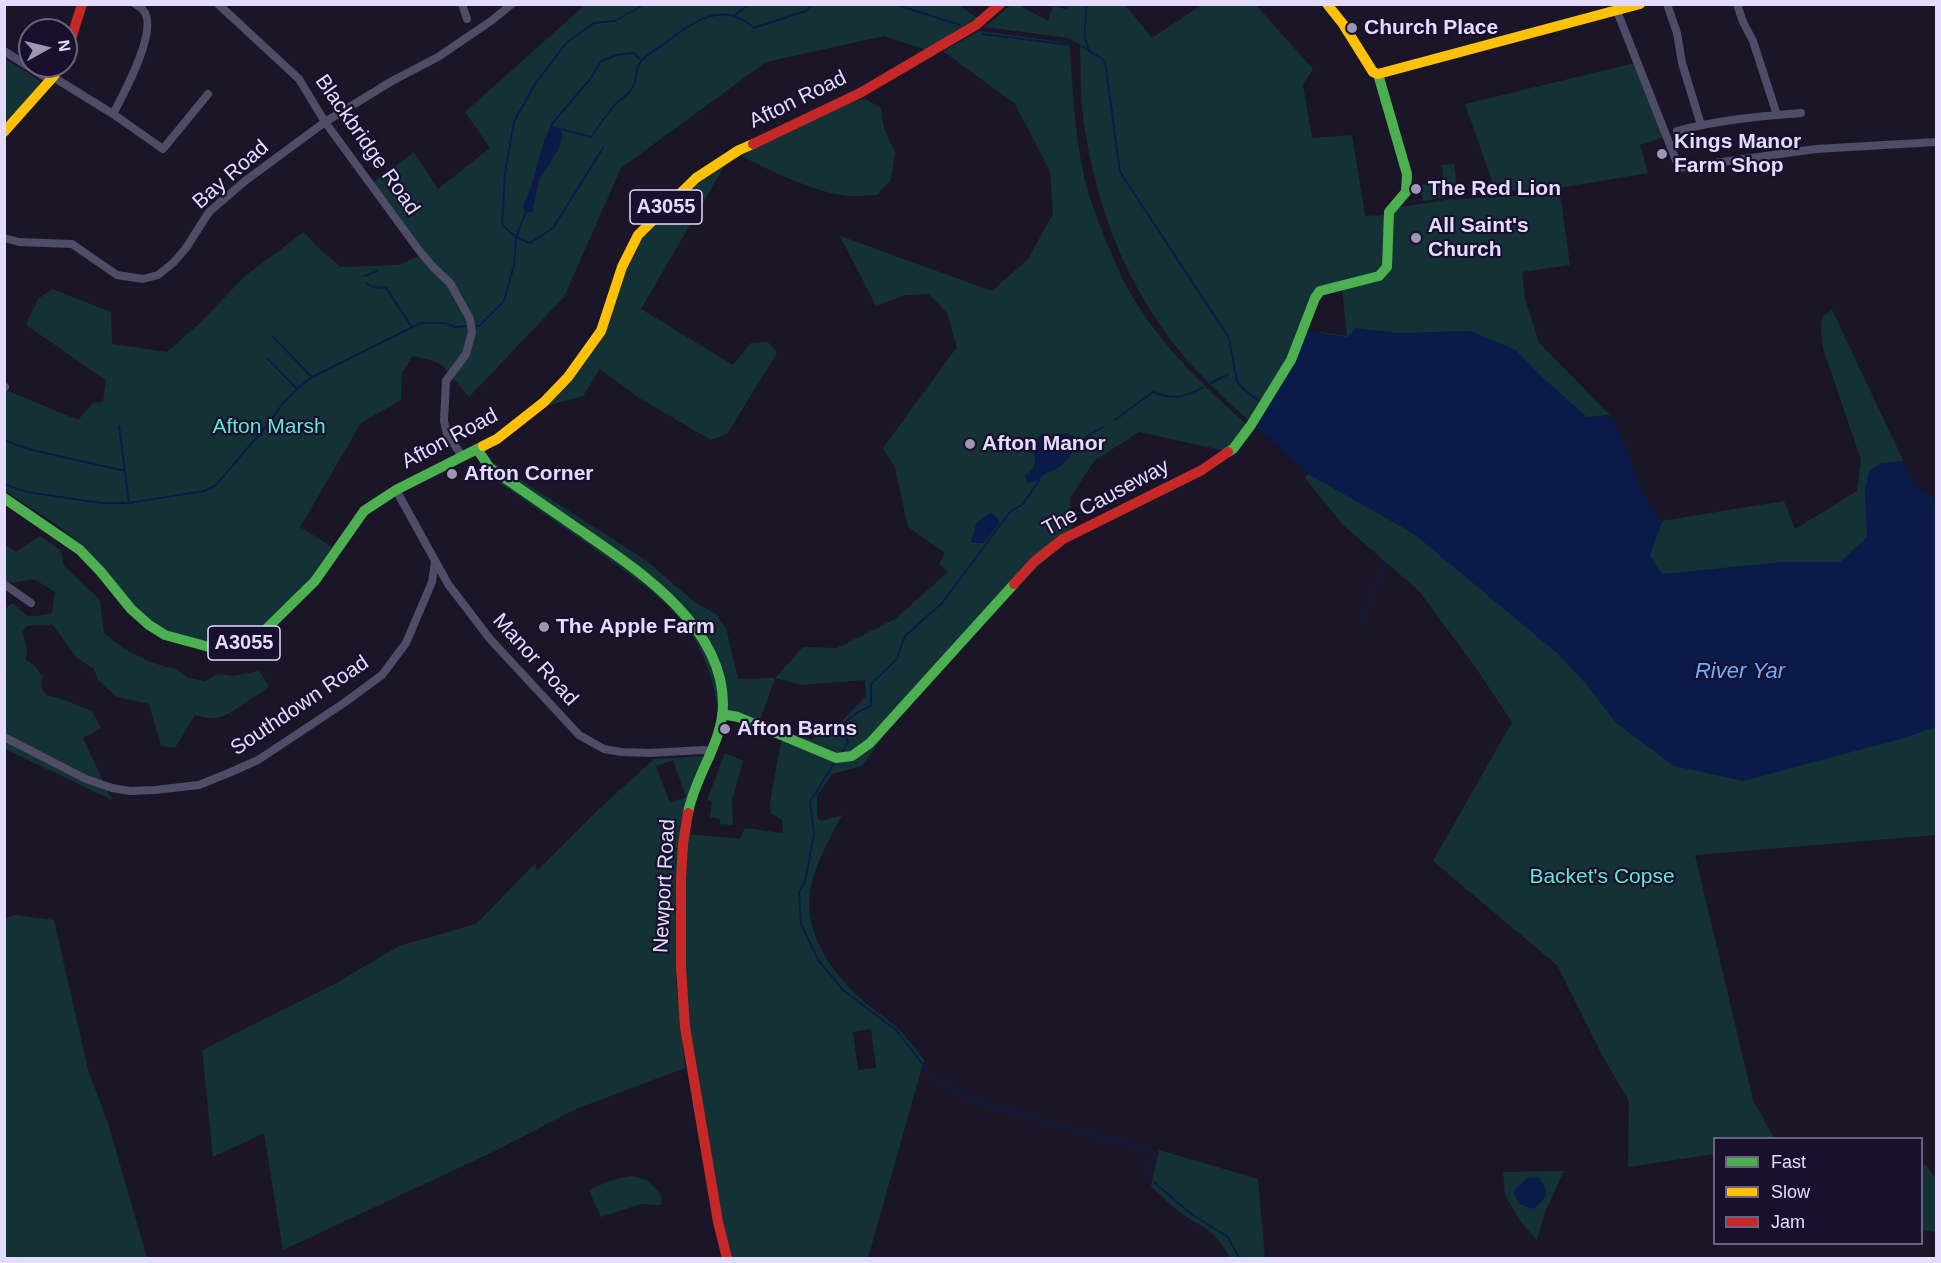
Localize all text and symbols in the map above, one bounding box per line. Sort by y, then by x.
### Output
place label: Church Place [1364,15,1498,41]
north arrow [18,18,78,78]
marker: Church Place [1345,21,1359,35]
text: N [55,39,74,53]
street label: Afton Road [745,66,851,134]
street label: Blackbridge Road [309,70,425,220]
place label: Kings Manor Farm Shop [1674,129,1801,179]
street label: Bay Road [188,135,274,215]
marker: Kings Manor Farm Shop [1655,147,1669,161]
place label: The Red Lion [1428,176,1561,202]
marker: The Red Lion [1409,182,1423,196]
road number: A3055 [630,190,702,224]
place label: All Saint's Church [1428,213,1529,263]
marker: All Saint's Church [1409,231,1423,245]
street label: Afton Road [398,403,502,475]
park label: Afton Marsh [212,414,326,440]
place label: Afton Manor [982,431,1106,457]
marker: Afton Manor [963,437,977,451]
street label: The Causeway [1038,454,1174,542]
place label: Afton Corner [464,461,593,487]
marker: Afton Corner [445,467,459,481]
street label: Manor Road [487,609,583,711]
place label: The Apple Farm [556,614,715,640]
marker: The Apple Farm [537,620,551,634]
road number: A3055 [208,626,280,660]
street label: Southdown Road [226,651,374,761]
water label: River Yar [1695,659,1785,685]
place label: Afton Barns [737,716,857,742]
marker: Afton Barns [718,722,732,736]
street label: Newport Road [649,818,681,954]
park label: Backet's Copse [1529,864,1675,890]
legend [1713,1137,1923,1245]
text: Fast [1771,1152,1806,1172]
text: Slow [1771,1182,1810,1202]
text: Jam [1771,1212,1805,1232]

